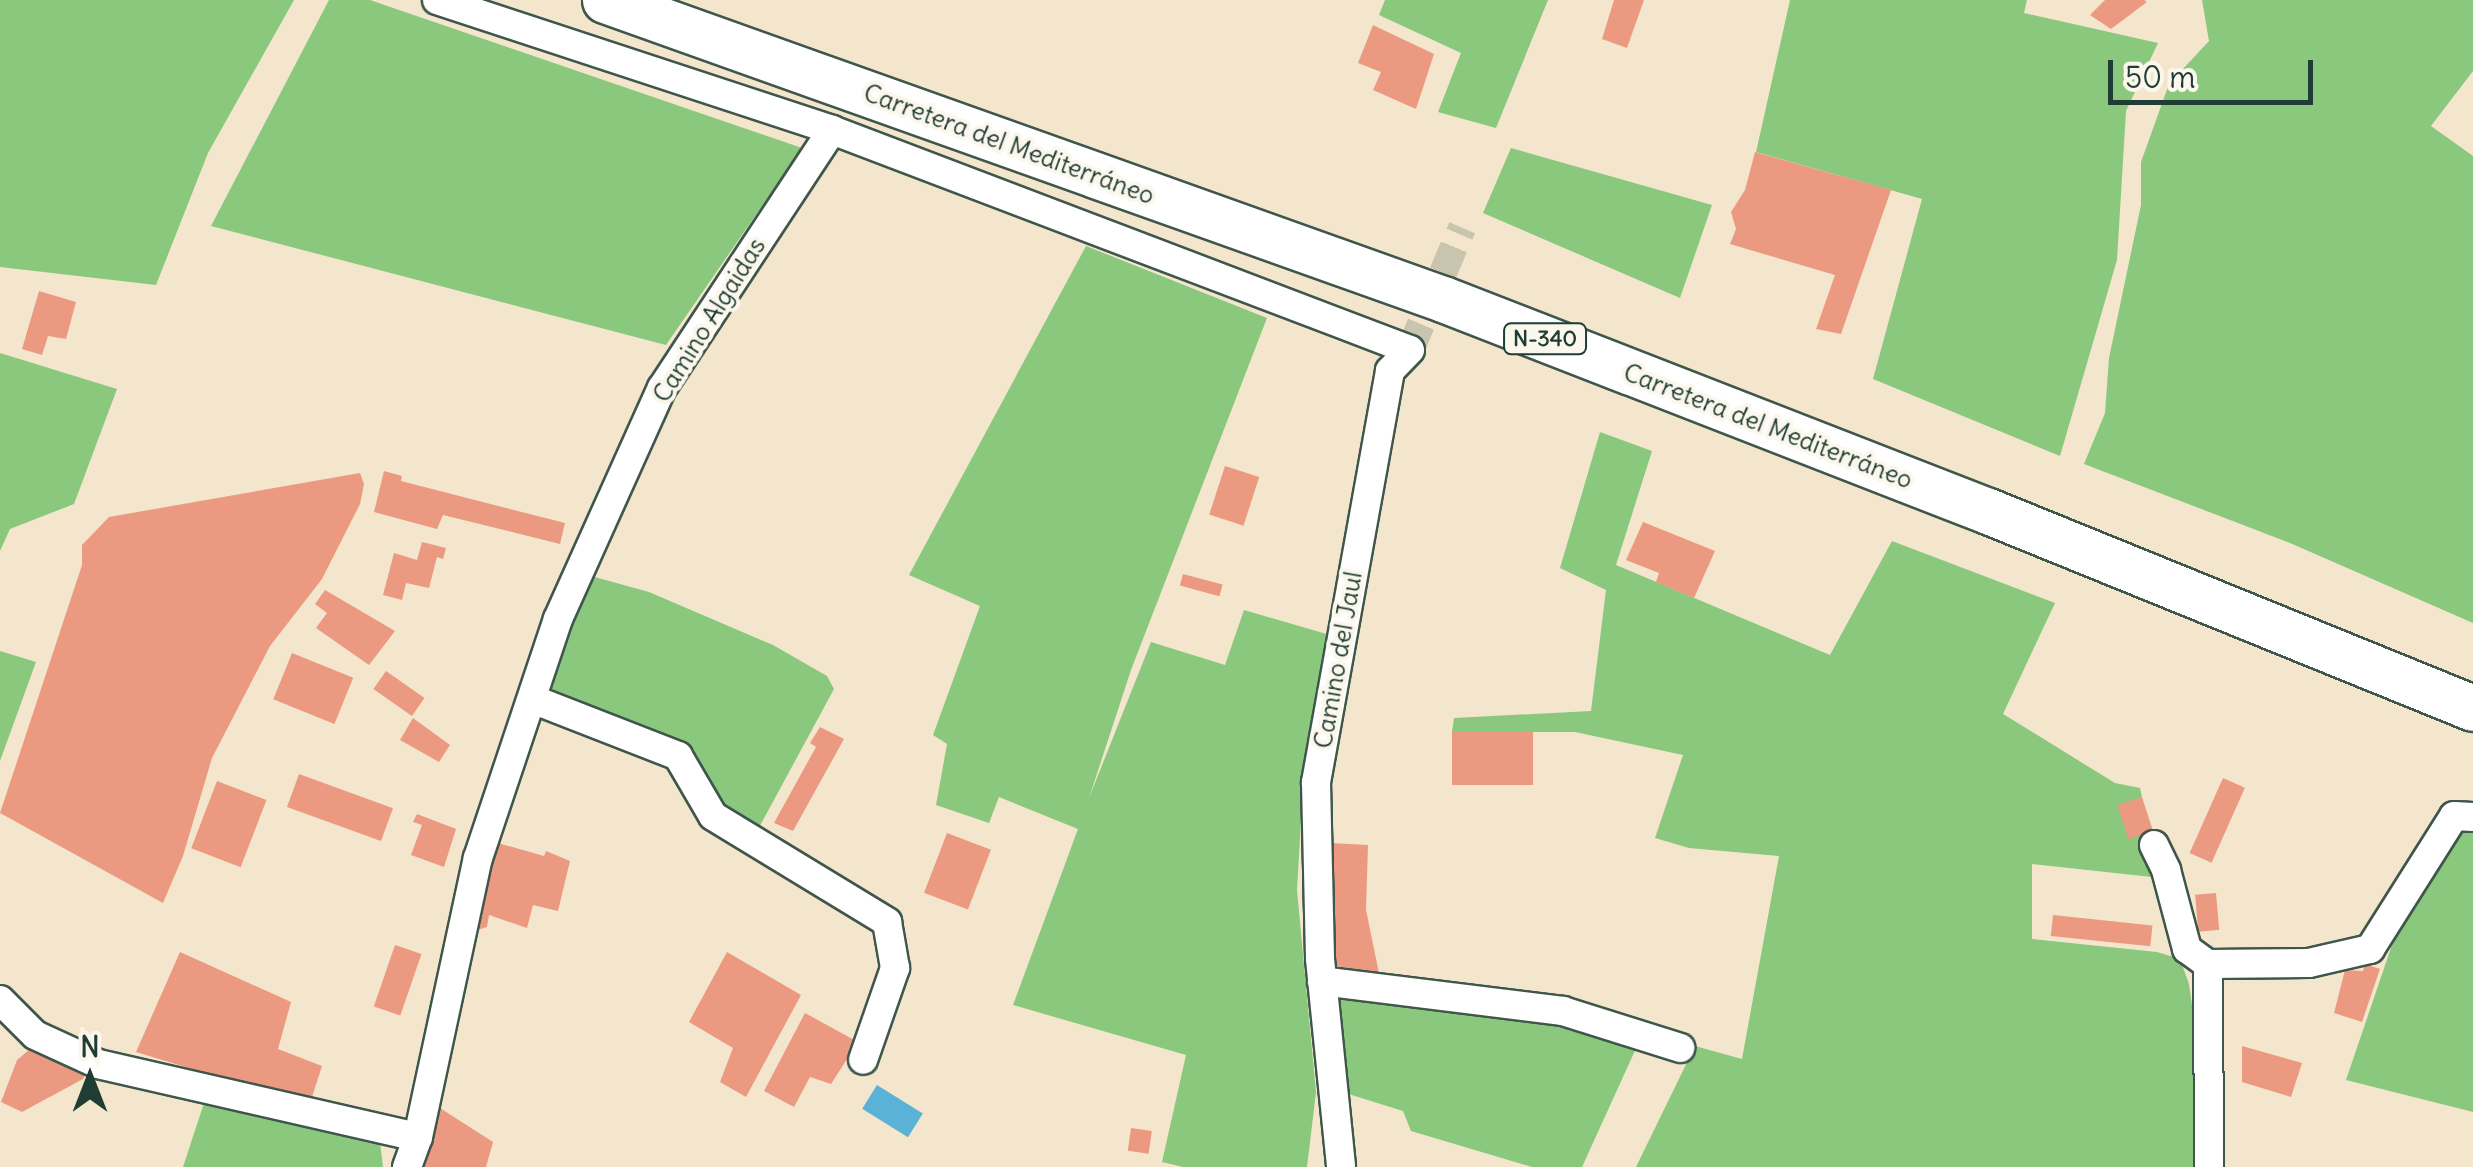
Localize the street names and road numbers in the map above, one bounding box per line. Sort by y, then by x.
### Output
street label: Carretera del Mediterráneo [860,77,1158,211]
street label: Camino Algaidas [646,232,772,408]
road number: N-340 [1502,322,1588,356]
street label: Carretera del Mediterráneo [1619,357,1917,495]
street label: Camino del Jaul [1308,569,1368,751]

